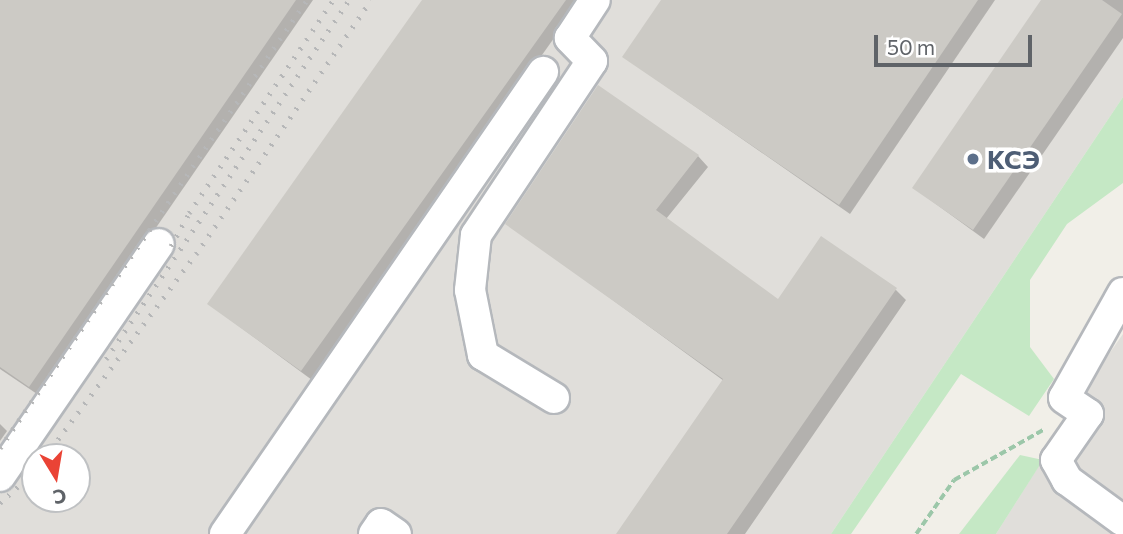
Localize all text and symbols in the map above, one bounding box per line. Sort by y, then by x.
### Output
scale bar [878,21,1036,65]
text: 50 m [887,34,935,59]
place label: КСЭ [987,143,1040,175]
marker: КСЭ [965,151,981,167]
north arrow [21,443,91,513]
text: С [51,485,68,510]

